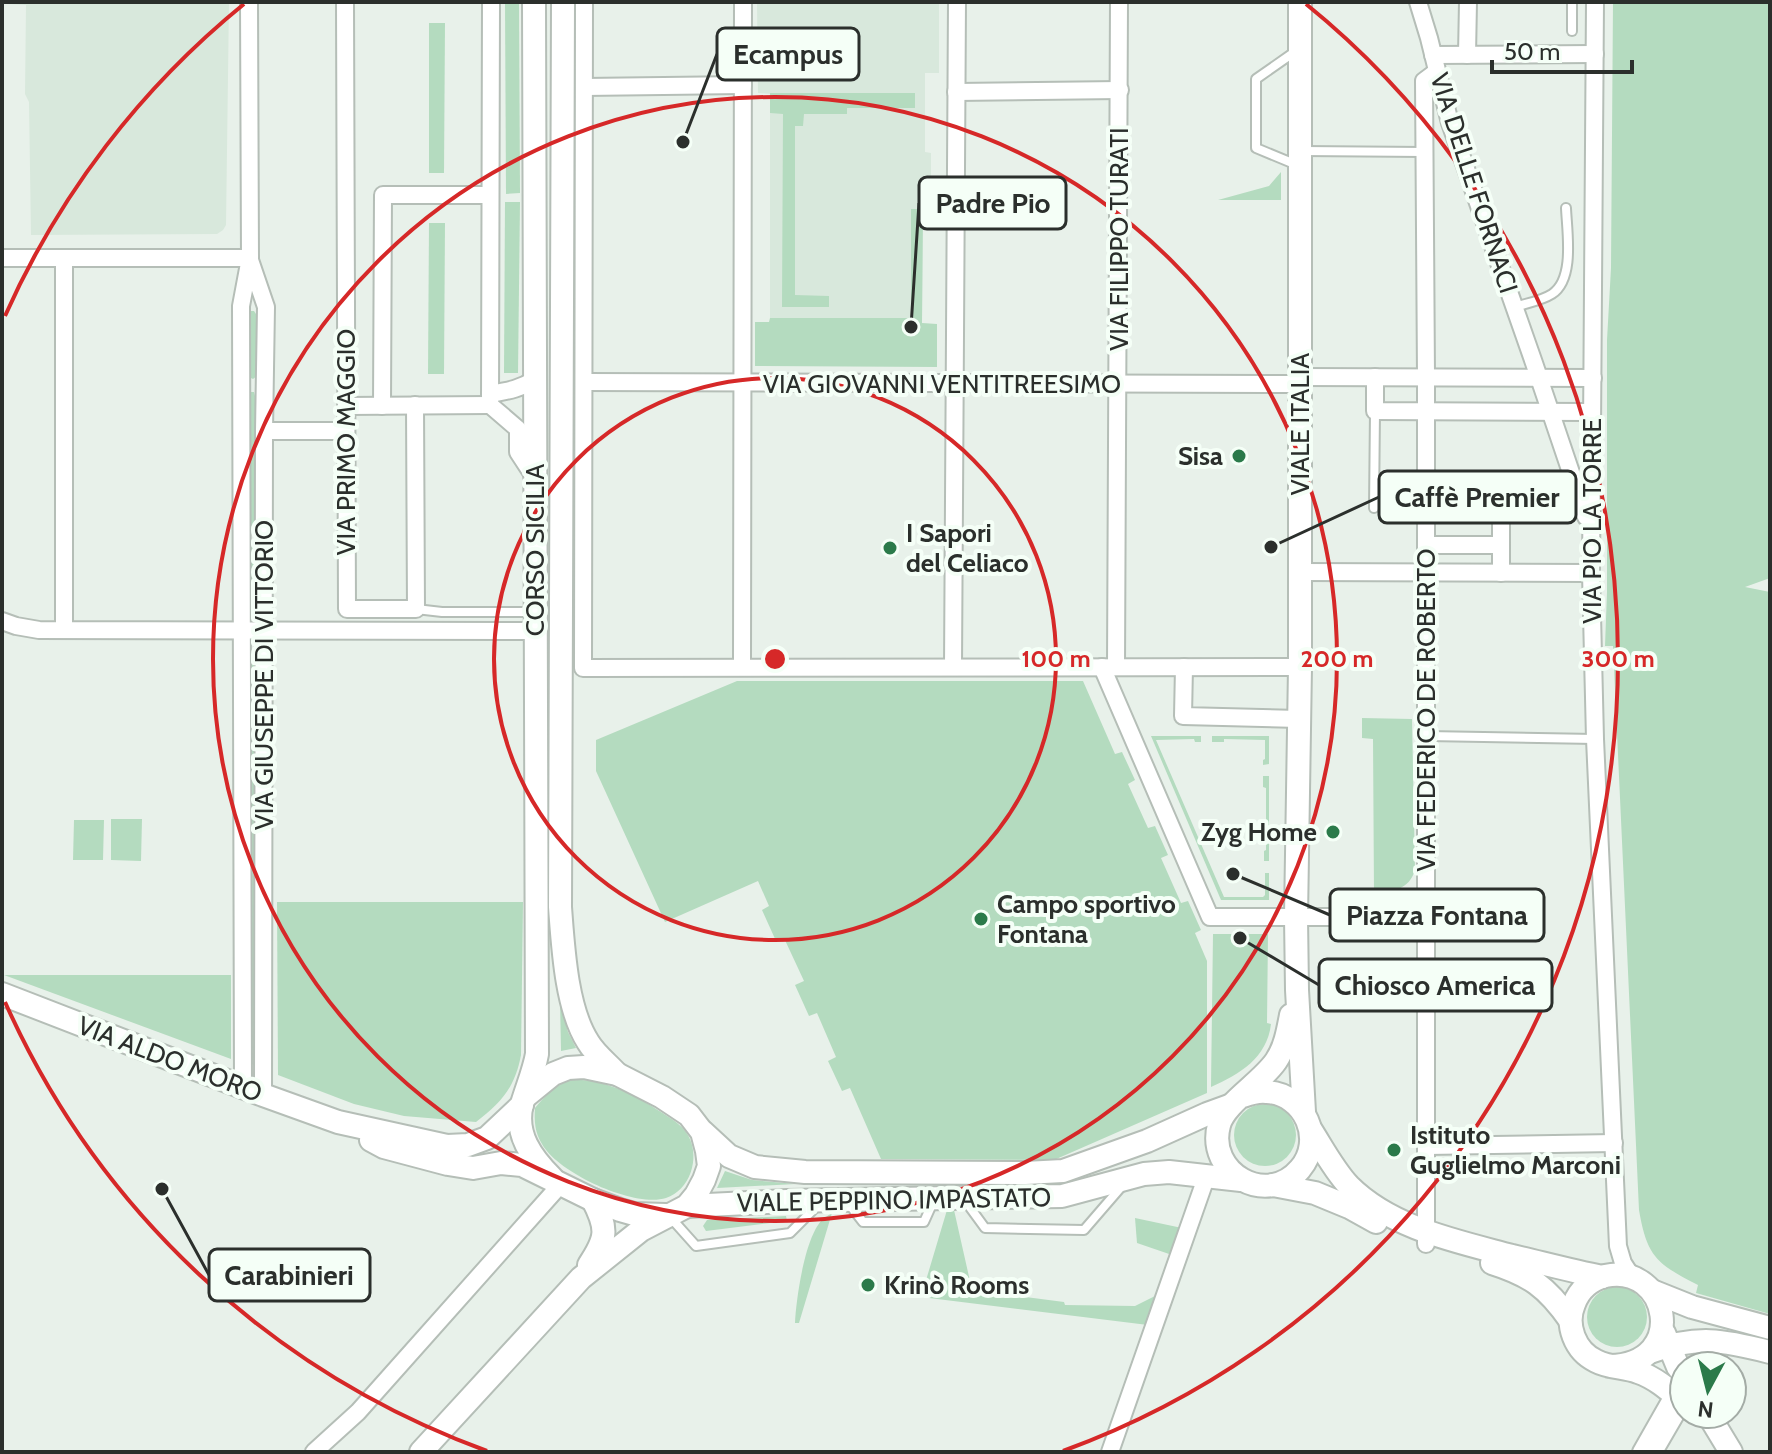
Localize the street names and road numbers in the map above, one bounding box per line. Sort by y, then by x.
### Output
street label: VIA DELLE FORNACI [1423,69,1525,297]
street label: VIA FILIPPO TURATI [1103,127,1135,351]
street label: VIA PRIMO MAGGIO [330,329,362,555]
street label: VIALE ITALIA [1284,353,1316,495]
street label: VIA GIOVANNI VENTITREESIMO [763,368,1121,400]
street label: VIA PIO LA TORRE [1576,418,1608,624]
street label: CORSO SICILIA [519,464,551,636]
street label: VIA GIUSEPPE DI VITTORIO [248,520,280,830]
street label: VIA FEDERICO DE ROBERTO [1410,549,1442,871]
street label: VIA ALDO MORO [73,1009,267,1109]
street label: VIALE PEPPINO IMPASTATO [737,1181,1051,1219]

